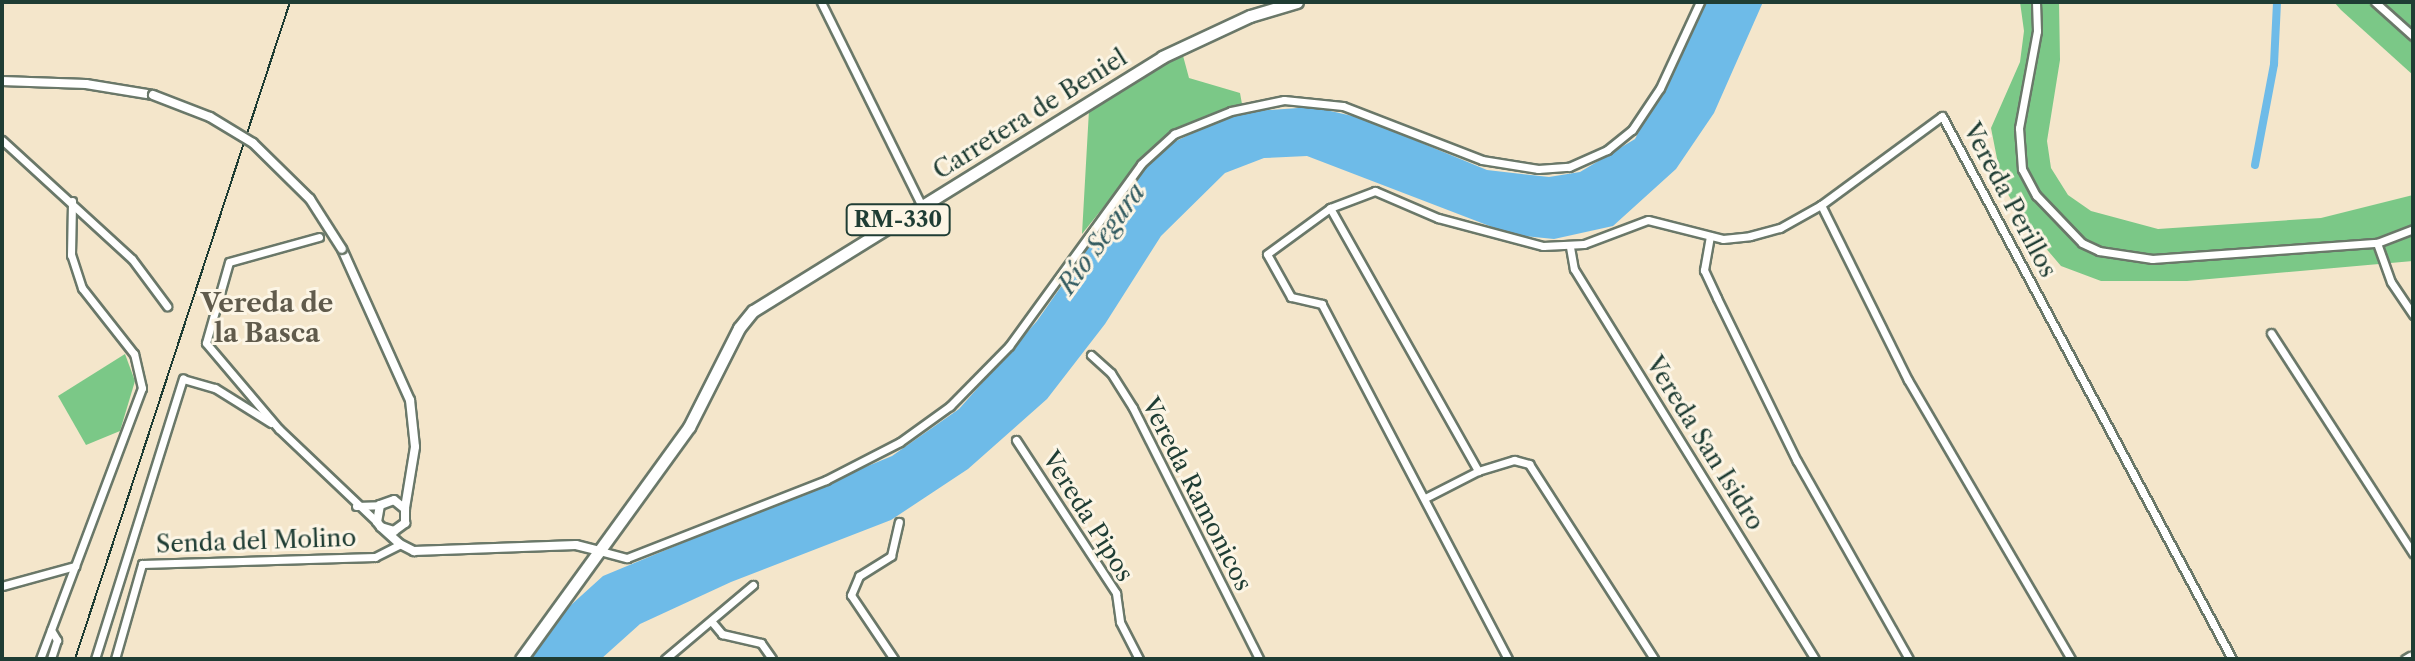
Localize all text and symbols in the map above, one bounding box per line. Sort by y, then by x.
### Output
street label: Carretera de Beniel [928,43,1132,185]
street label: Vereda Perillos [1957,118,2063,282]
water label: Río Segura [1052,178,1152,300]
road number: RM-330 [844,202,952,238]
district label: Vereda de la Basca [201,288,333,350]
street label: Vereda San Isidro [1640,351,1770,535]
street label: Vereda Ramonicos [1136,393,1258,595]
street label: Vereda Pipos [1036,445,1140,587]
street label: Senda del Molino [155,523,357,559]

